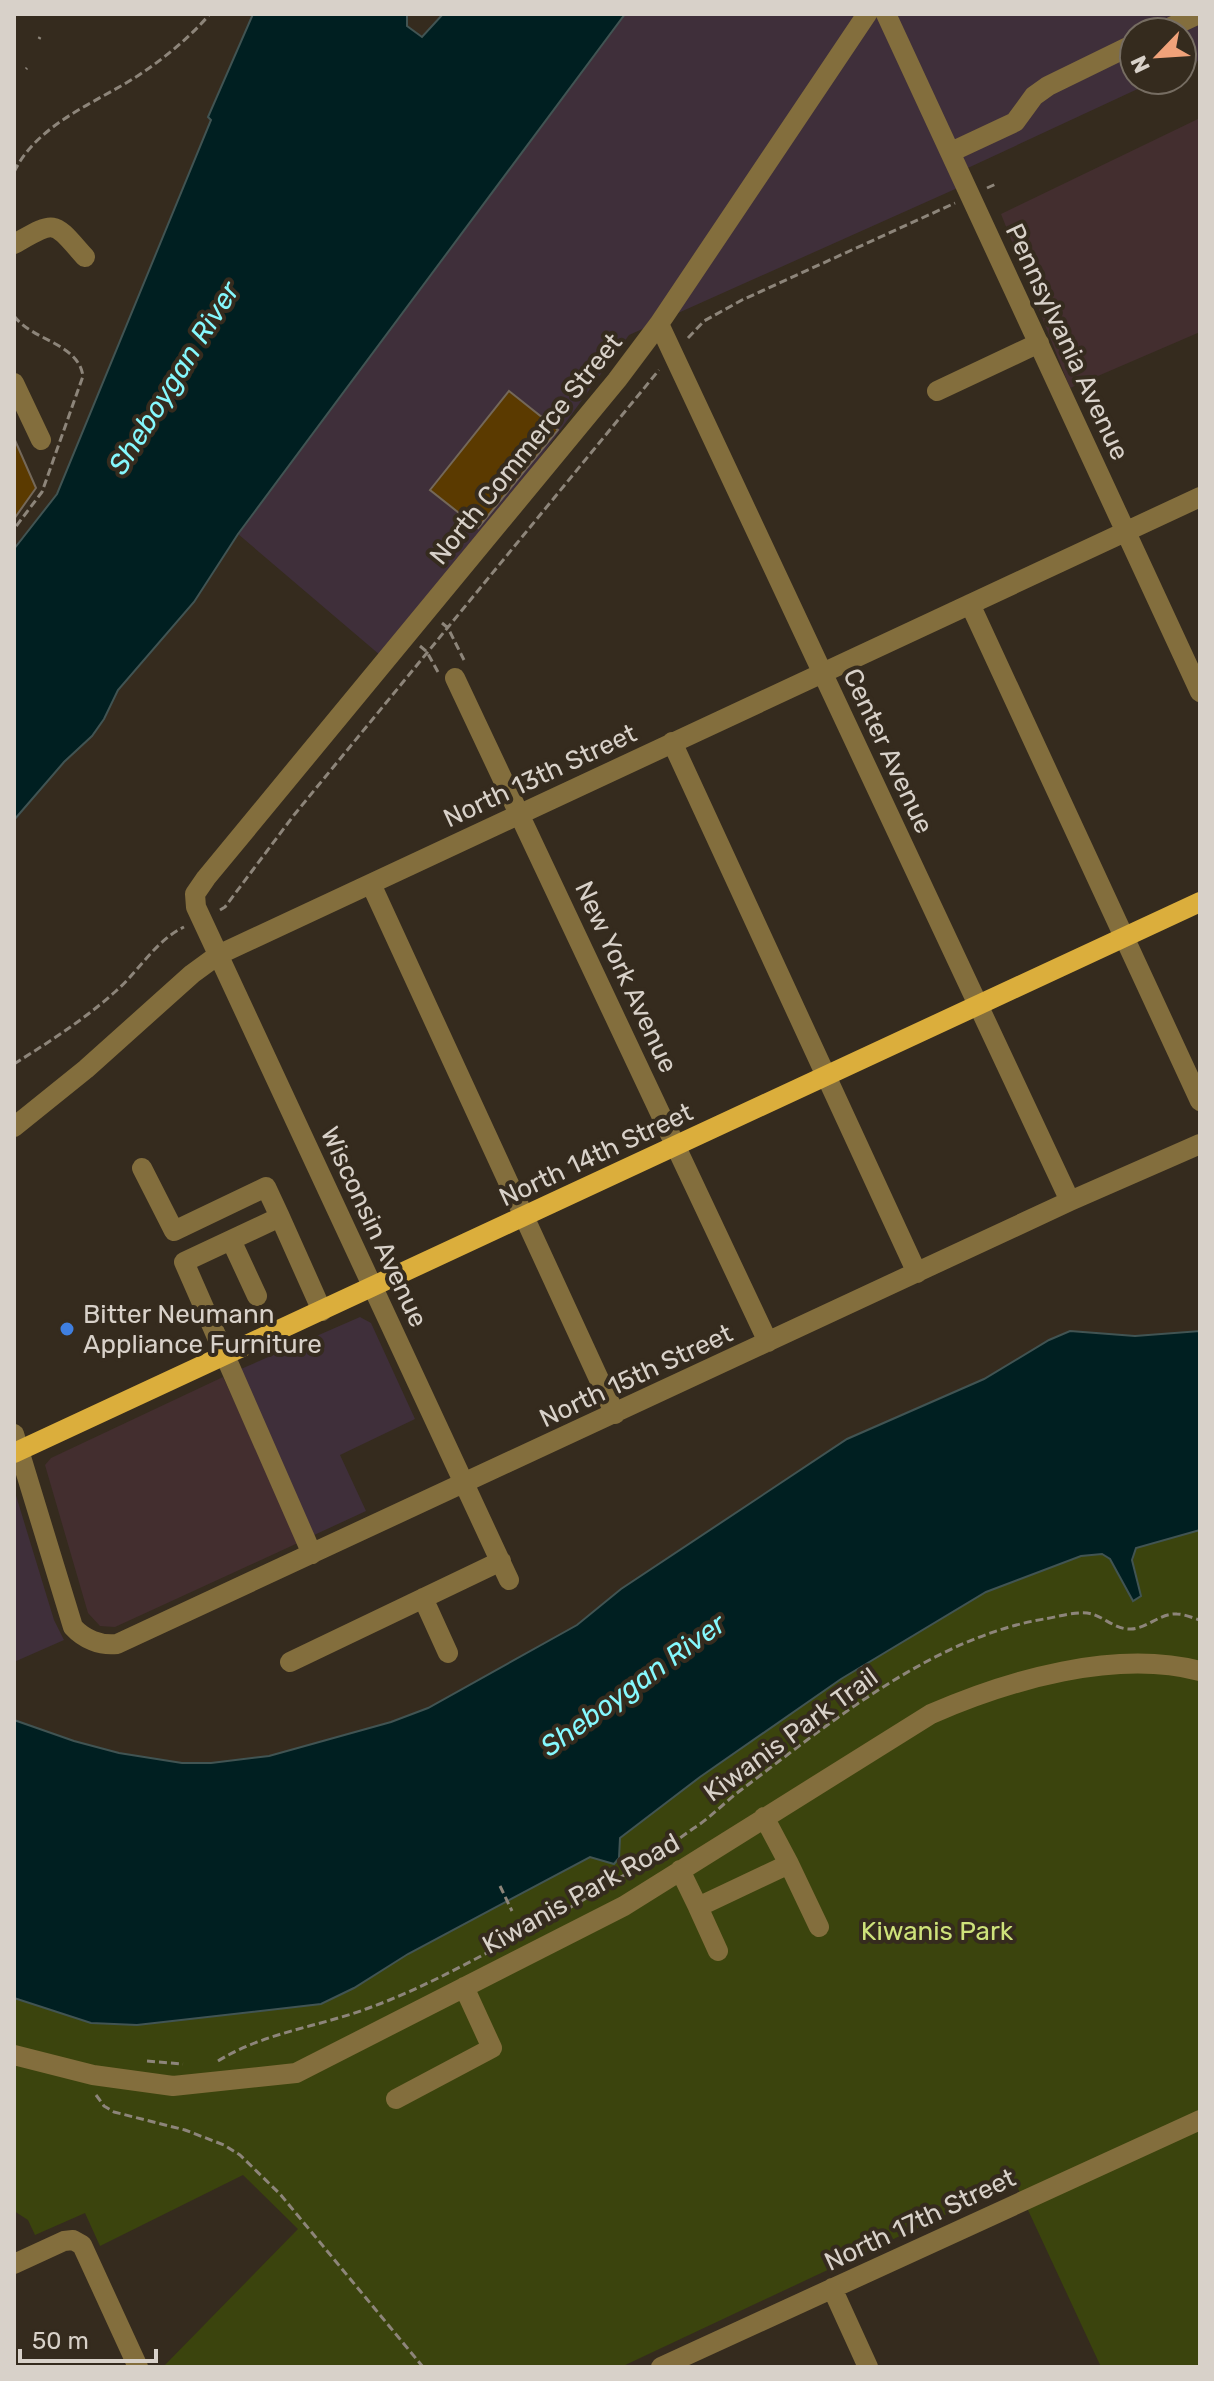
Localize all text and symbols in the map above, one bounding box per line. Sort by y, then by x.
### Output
north arrow [1118,16,1198,96]
text: N [1125,51,1156,77]
street label: Pennsylvania Avenue [999,219,1135,465]
water label: Sheboygan River [102,275,247,480]
street label: North Commerce Street [423,327,629,571]
street label: Center Avenue [836,664,940,838]
street label: North 13th Street [438,718,642,834]
street label: New York Avenue [568,876,684,1078]
street label: North 14th Street [494,1097,698,1213]
street label: Wisconsin Avenue [314,1122,434,1332]
place label: Bitter Neumann Appliance Furniture [83,1299,322,1360]
street label: North 15th Street [535,1318,737,1434]
marker: Bitter Neumann Appliance Furniture [58,1320,76,1338]
water label: Sheboygan River [534,1606,733,1763]
street label: Kiwanis Park Trail [698,1661,884,1809]
street label: Kiwanis Park Road [477,1827,685,1961]
park label: Kiwanis Park [861,1916,1014,1947]
street label: North 17th Street [820,2162,1020,2278]
scale bar [20,2313,156,2363]
text: 50 m [32,2327,89,2355]

